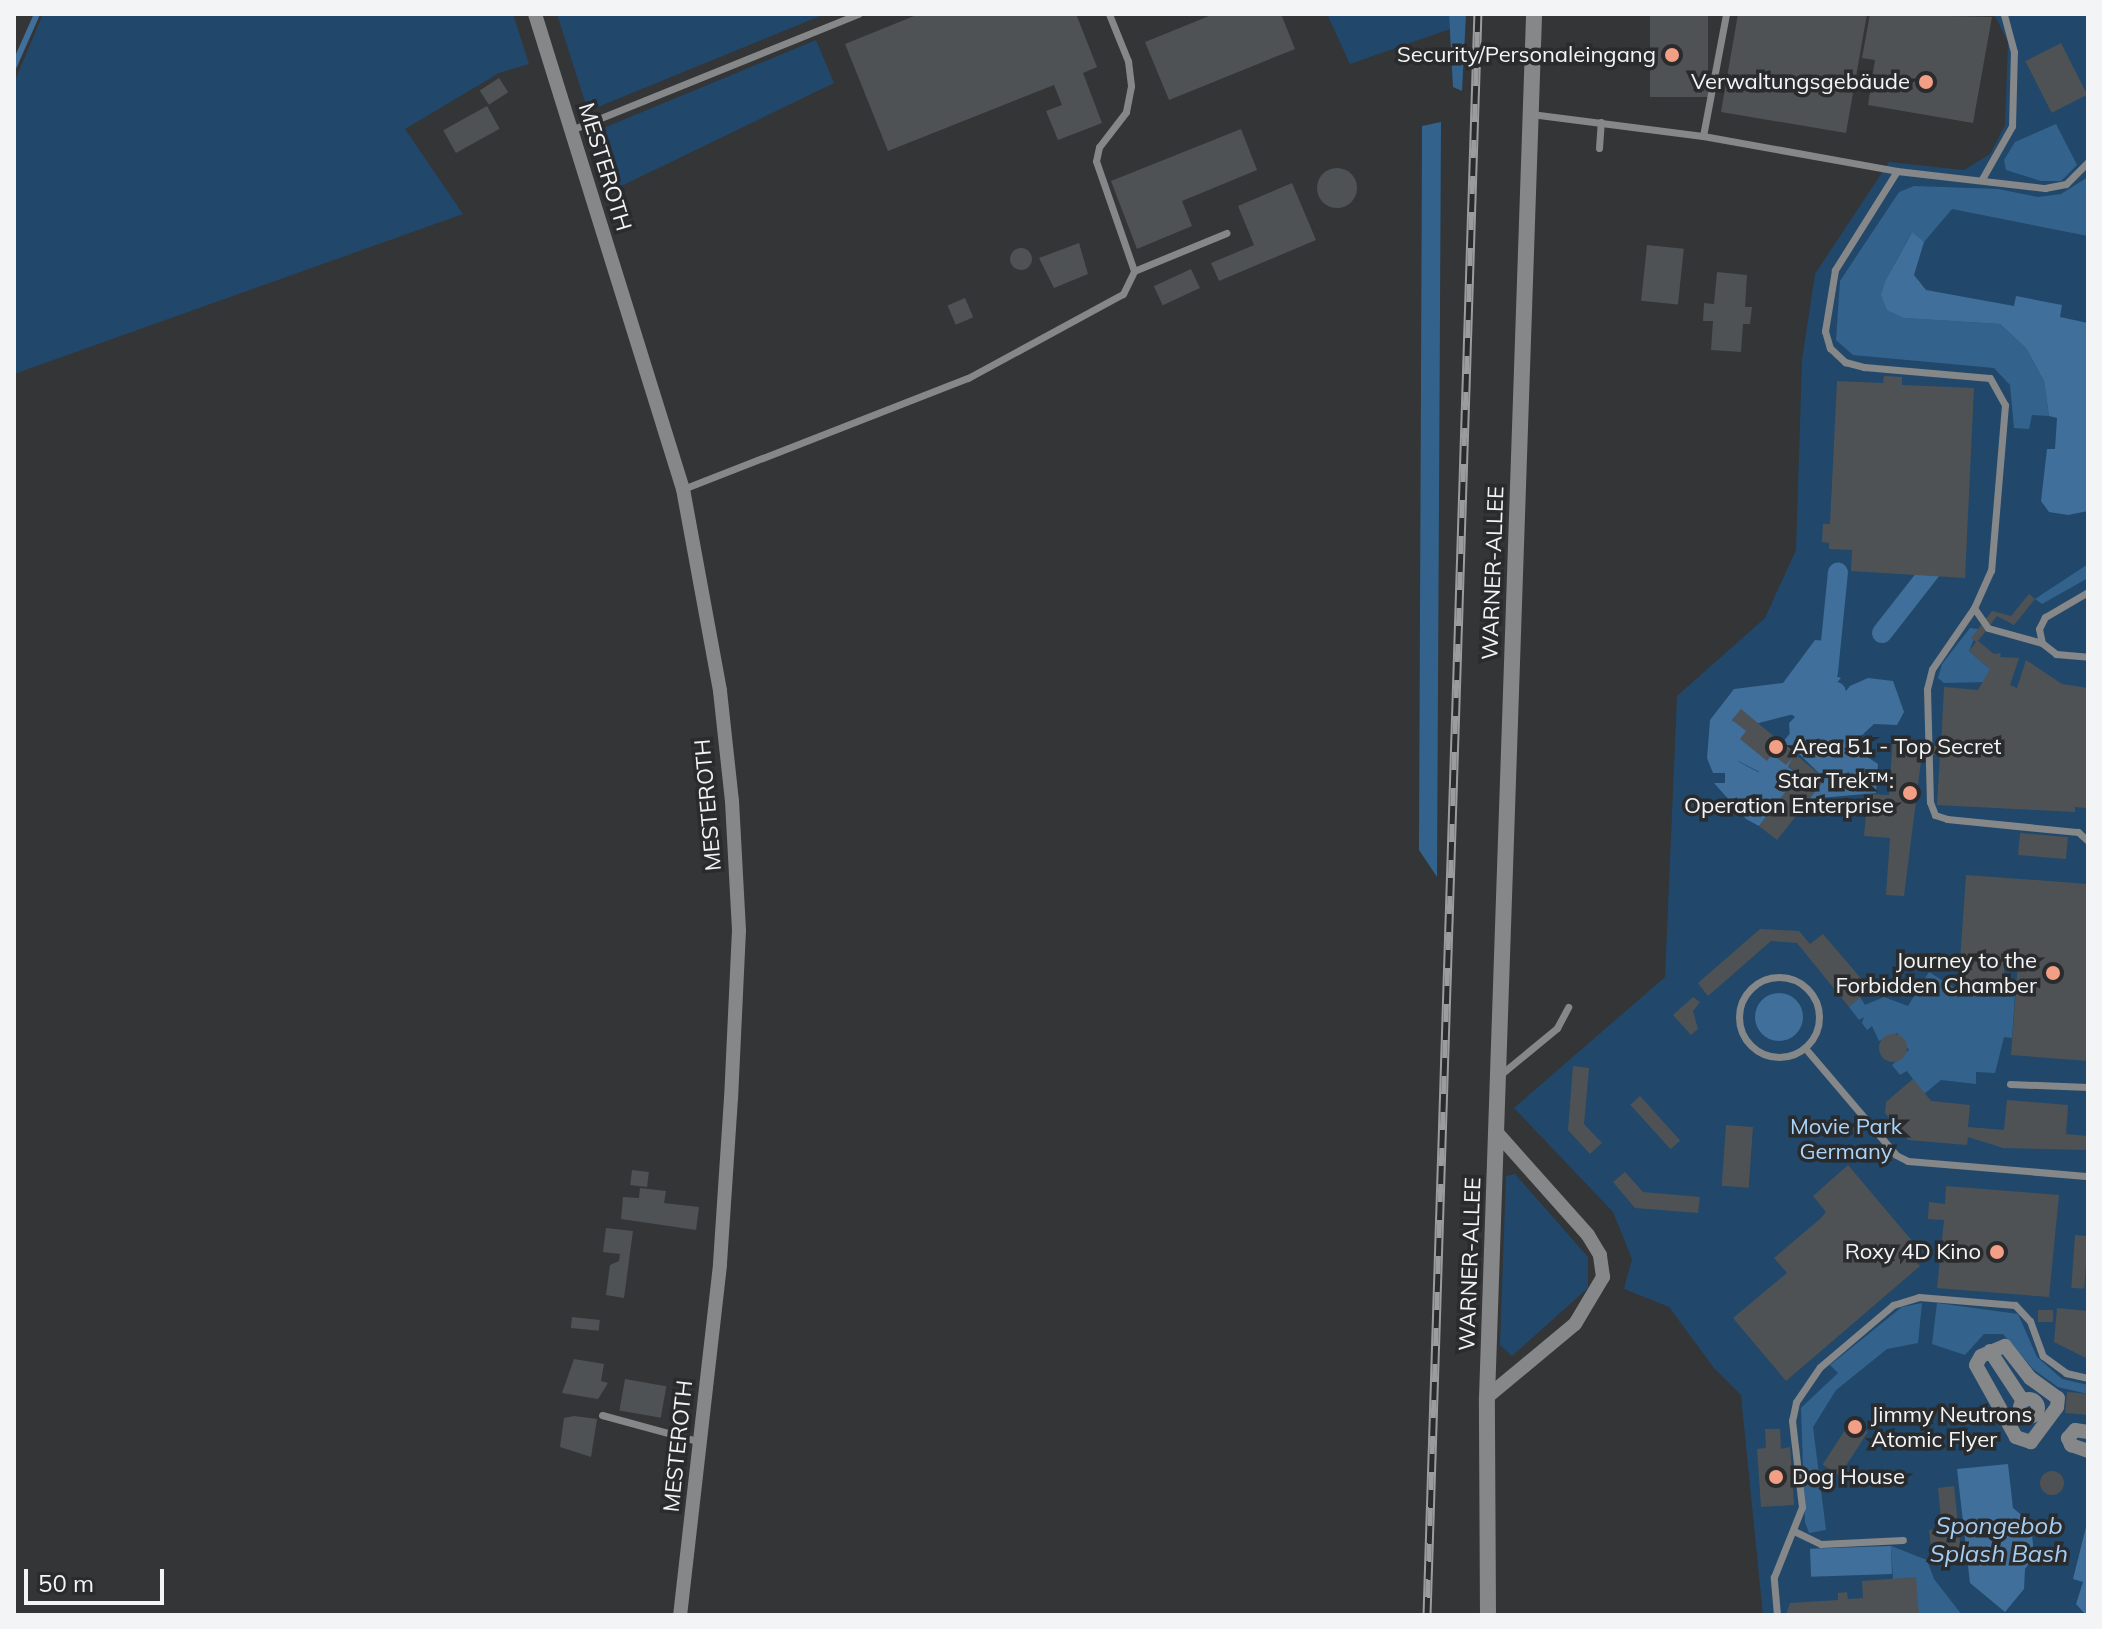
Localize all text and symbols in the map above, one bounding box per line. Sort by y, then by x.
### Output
place label: Security/Personaleingang [1397,42,1656,68]
marker: Security/Personaleingang [1663,46,1681,64]
place label: Verwaltungsgebäude [1691,69,1910,95]
marker: Verwaltungsgebäude [1917,73,1935,91]
street label: MESTEROTH [573,100,637,234]
street label: WARNER-ALLEE [1477,486,1509,660]
place label: Area 51 - Top Secret [1792,734,2001,760]
street label: MESTEROTH [689,738,727,872]
marker: Area 51 - Top Secret [1767,738,1785,756]
place label: Star Trek™: Operation Enterprise [1684,767,1894,818]
marker: Star Trek™: Operation Enterprise [1901,784,1919,802]
place label: Journey to the Forbidden Chamber [1835,947,2037,998]
marker: Journey to the Forbidden Chamber [2044,964,2062,982]
park label: Movie Park Germany [1790,1113,1902,1164]
street label: WARNER-ALLEE [1454,1177,1486,1351]
place label: Roxy 4D Kino [1845,1239,1981,1265]
marker: Roxy 4D Kino [1988,1243,2006,1261]
street label: MESTEROTH [658,1379,698,1513]
place label: Jimmy Neutrons Atomic Flyer [1871,1401,2032,1452]
marker: Jimmy Neutrons Atomic Flyer [1846,1418,1864,1436]
place label: Dog House [1792,1464,1905,1490]
marker: Dog House [1767,1468,1785,1486]
water label: Spongebob Splash Bash [1930,1512,2068,1568]
scale bar [28,1553,168,1603]
text: 50 m [38,1568,94,1598]

